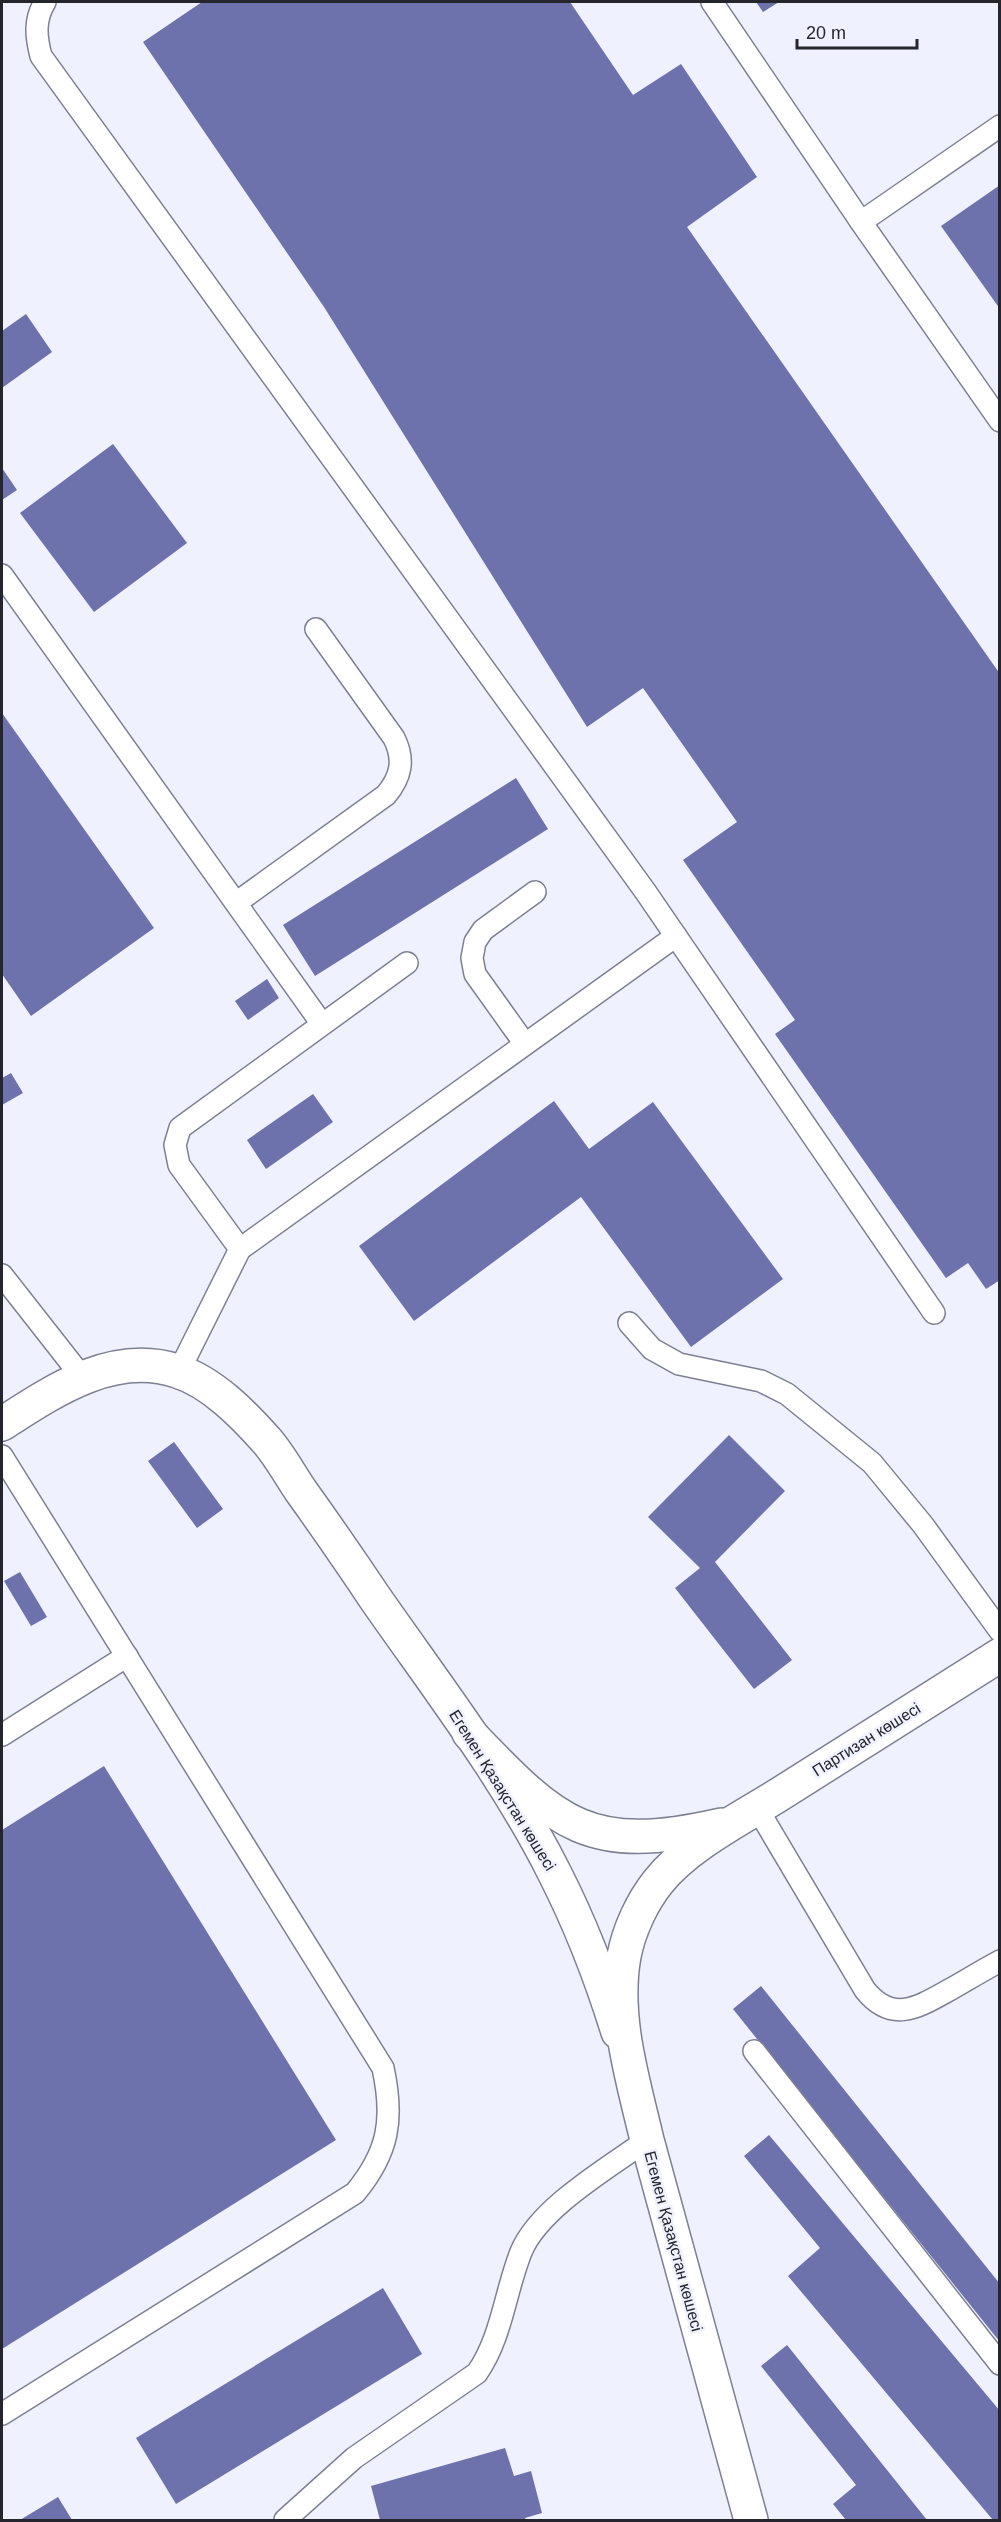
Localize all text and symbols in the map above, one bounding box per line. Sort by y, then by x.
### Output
scale bar [797,12,917,50]
text: 20 m [806,23,846,43]
street label: Партизан көшесі [809,1699,923,1779]
street label: Егемен Қазақстан көшесі [446,1707,559,1874]
street label: Егемен Қазақстан көшесі [641,2149,706,2333]

